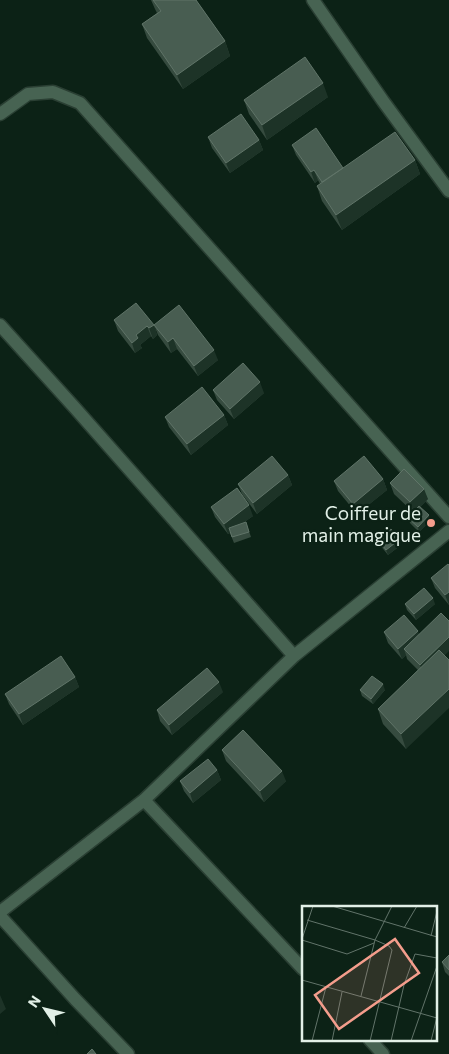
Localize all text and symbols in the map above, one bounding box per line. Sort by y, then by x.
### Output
place label: Coiffeur de main magique [302,501,421,546]
marker: Coiffeur de main magique [425,517,437,529]
inset map [302,906,436,1042]
north arrow [20,984,70,1034]
text: N [24,992,44,1010]

